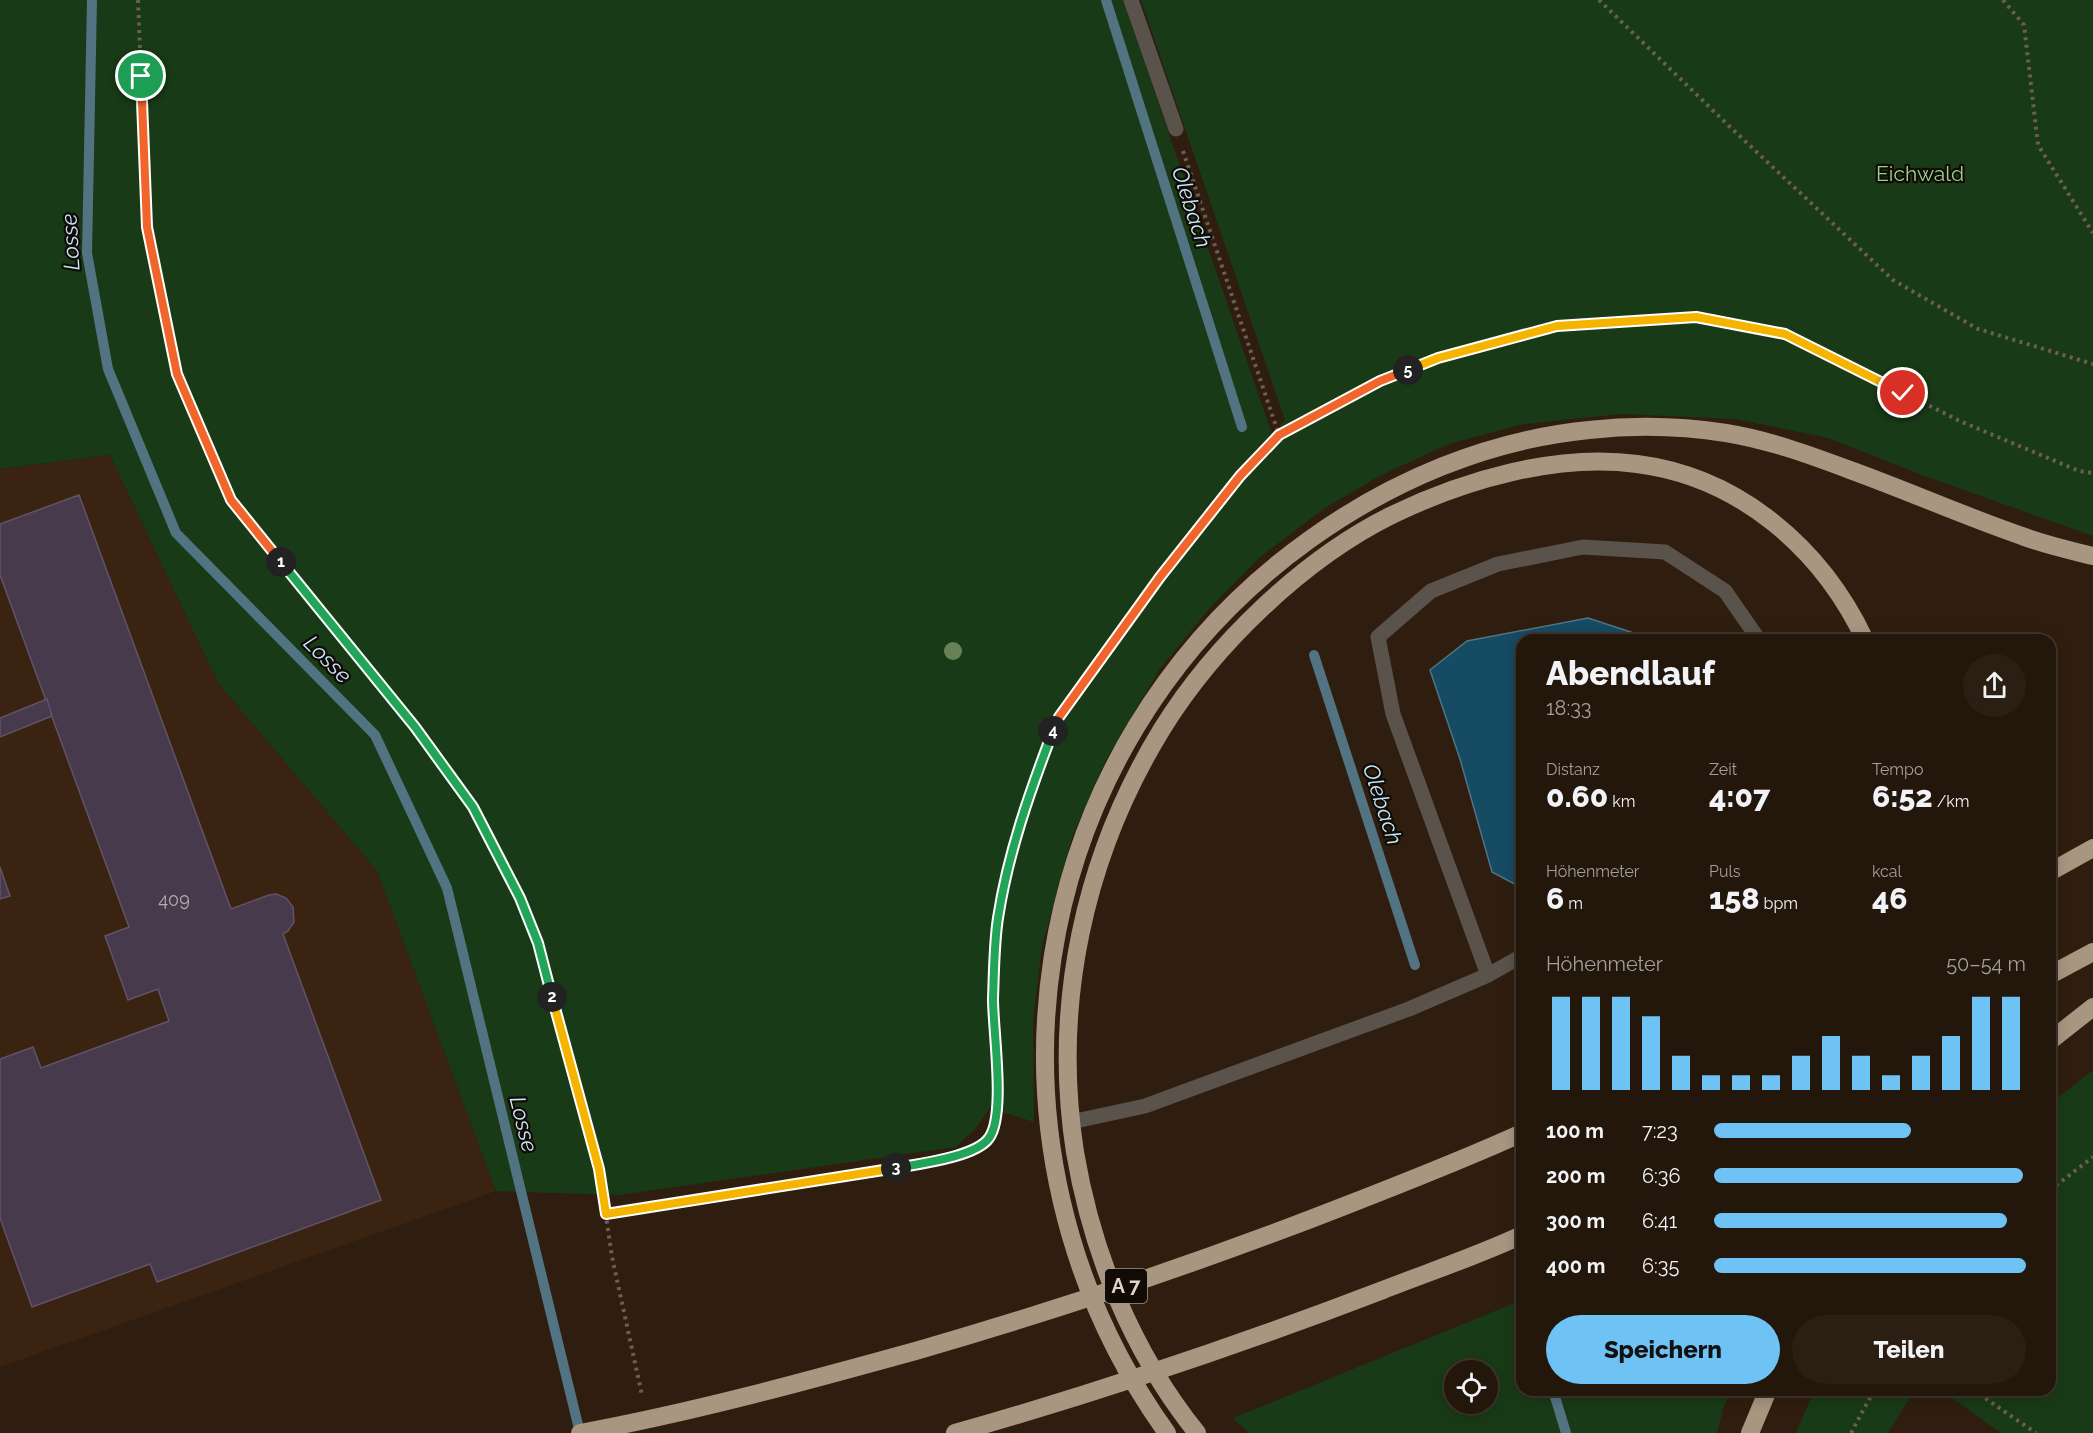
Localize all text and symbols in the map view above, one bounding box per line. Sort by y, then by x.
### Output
pin [115,50,166,101]
icon: arrive [124,59,157,92]
park label: Eichwald [1876,161,1964,186]
water label: Olebach [1167,163,1217,251]
water label: Losse [56,213,84,271]
pin: 5 [1393,355,1423,385]
text: 5 [1404,360,1412,379]
pin [1877,367,1928,418]
icon: check [1886,376,1919,409]
pin: 1 [266,547,296,577]
text: 1 [277,552,285,571]
water label: Losse [299,630,357,688]
text: Abendlauf [1546,654,1715,693]
button: share [1963,654,2026,717]
text: 18:33 [1546,696,1592,720]
pin: 4 [1038,716,1068,746]
text: 4 [1048,721,1058,740]
water label: Olebach [1358,760,1408,848]
text: Distanz [1546,760,1600,779]
text: Zeit [1709,760,1737,779]
text: Tempo [1872,760,1923,779]
text: 0.60 [1546,779,1608,814]
text: 4:07 [1709,779,1770,814]
text: 6:52 [1872,779,1933,814]
text: km [1608,792,1636,811]
text: /km [1933,792,1970,811]
text: Höhenmeter [1546,862,1640,881]
text: Puls [1709,862,1741,881]
text: kcal [1872,862,1902,881]
text: 6 [1546,881,1564,916]
text: 158 [1709,881,1760,916]
text: 46 [1872,881,1908,916]
house number: 409 [158,889,190,910]
text: m [1564,894,1583,913]
text: bpm [1760,894,1798,913]
text: Höhenmeter [1546,952,1663,976]
text: 50–54 m [1946,952,2026,976]
pin: 2 [537,982,567,1012]
text: 2 [547,987,557,1006]
water label: Losse [505,1093,544,1155]
text: 100 m [1546,1119,1604,1143]
text: 7:23 [1642,1119,1678,1143]
pin: 3 [881,1153,911,1183]
text: 3 [892,1158,900,1177]
text: 200 m [1546,1164,1605,1188]
text: 6:36 [1642,1164,1681,1188]
text: 300 m [1546,1209,1605,1233]
text: 6:41 [1642,1209,1677,1233]
text: 400 m [1546,1254,1605,1278]
text: 6:35 [1642,1254,1679,1278]
road number: A 7 [1105,1269,1147,1303]
button: Speichern [1546,1315,1780,1384]
button: Teilen [1792,1315,2026,1384]
map controls [1444,1360,1498,1414]
button: locate [1444,1360,1498,1414]

